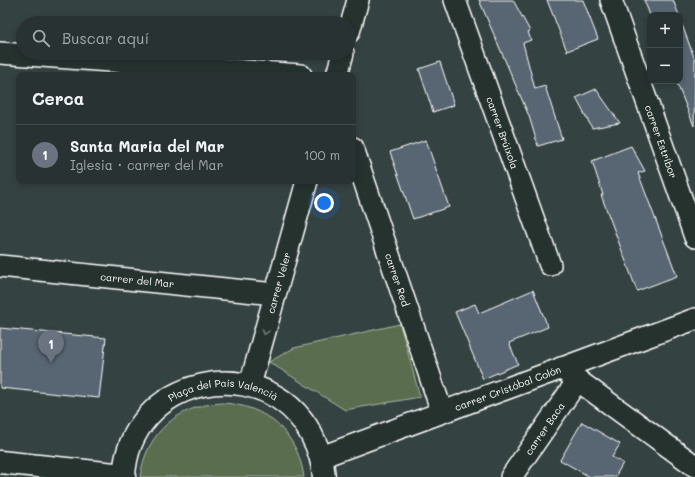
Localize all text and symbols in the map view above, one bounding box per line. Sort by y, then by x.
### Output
map controls [647,12,683,84]
button: + [647,12,683,48]
search box [16,16,356,60]
icon: search [30,27,52,49]
text: Buscar aquí [62,28,149,48]
button: − [647,48,683,84]
text: Cerca [32,87,84,109]
street label: carrer Brúixola [483,95,522,171]
street label: carrer Estribor [642,103,681,180]
text: Santa Maria del Mar [70,136,224,156]
text: 1 [42,146,48,163]
text: 100 m [304,146,340,163]
text: Iglesia · carrer del Mar [70,156,223,173]
your location [314,193,334,213]
street label: carrer Veler [263,251,294,315]
street label: carrer Red [382,251,413,308]
street label: carrer del Mar [100,269,175,291]
one-way arrow [261,328,270,335]
pin: 1 [38,330,64,363]
street label: carrer Cristóbal Colón [453,362,563,414]
text: Plaça del País Valencià [165,376,281,405]
street label: Plaça del País Valencià [167,395,281,407]
street label: carrer Baca [521,399,568,458]

